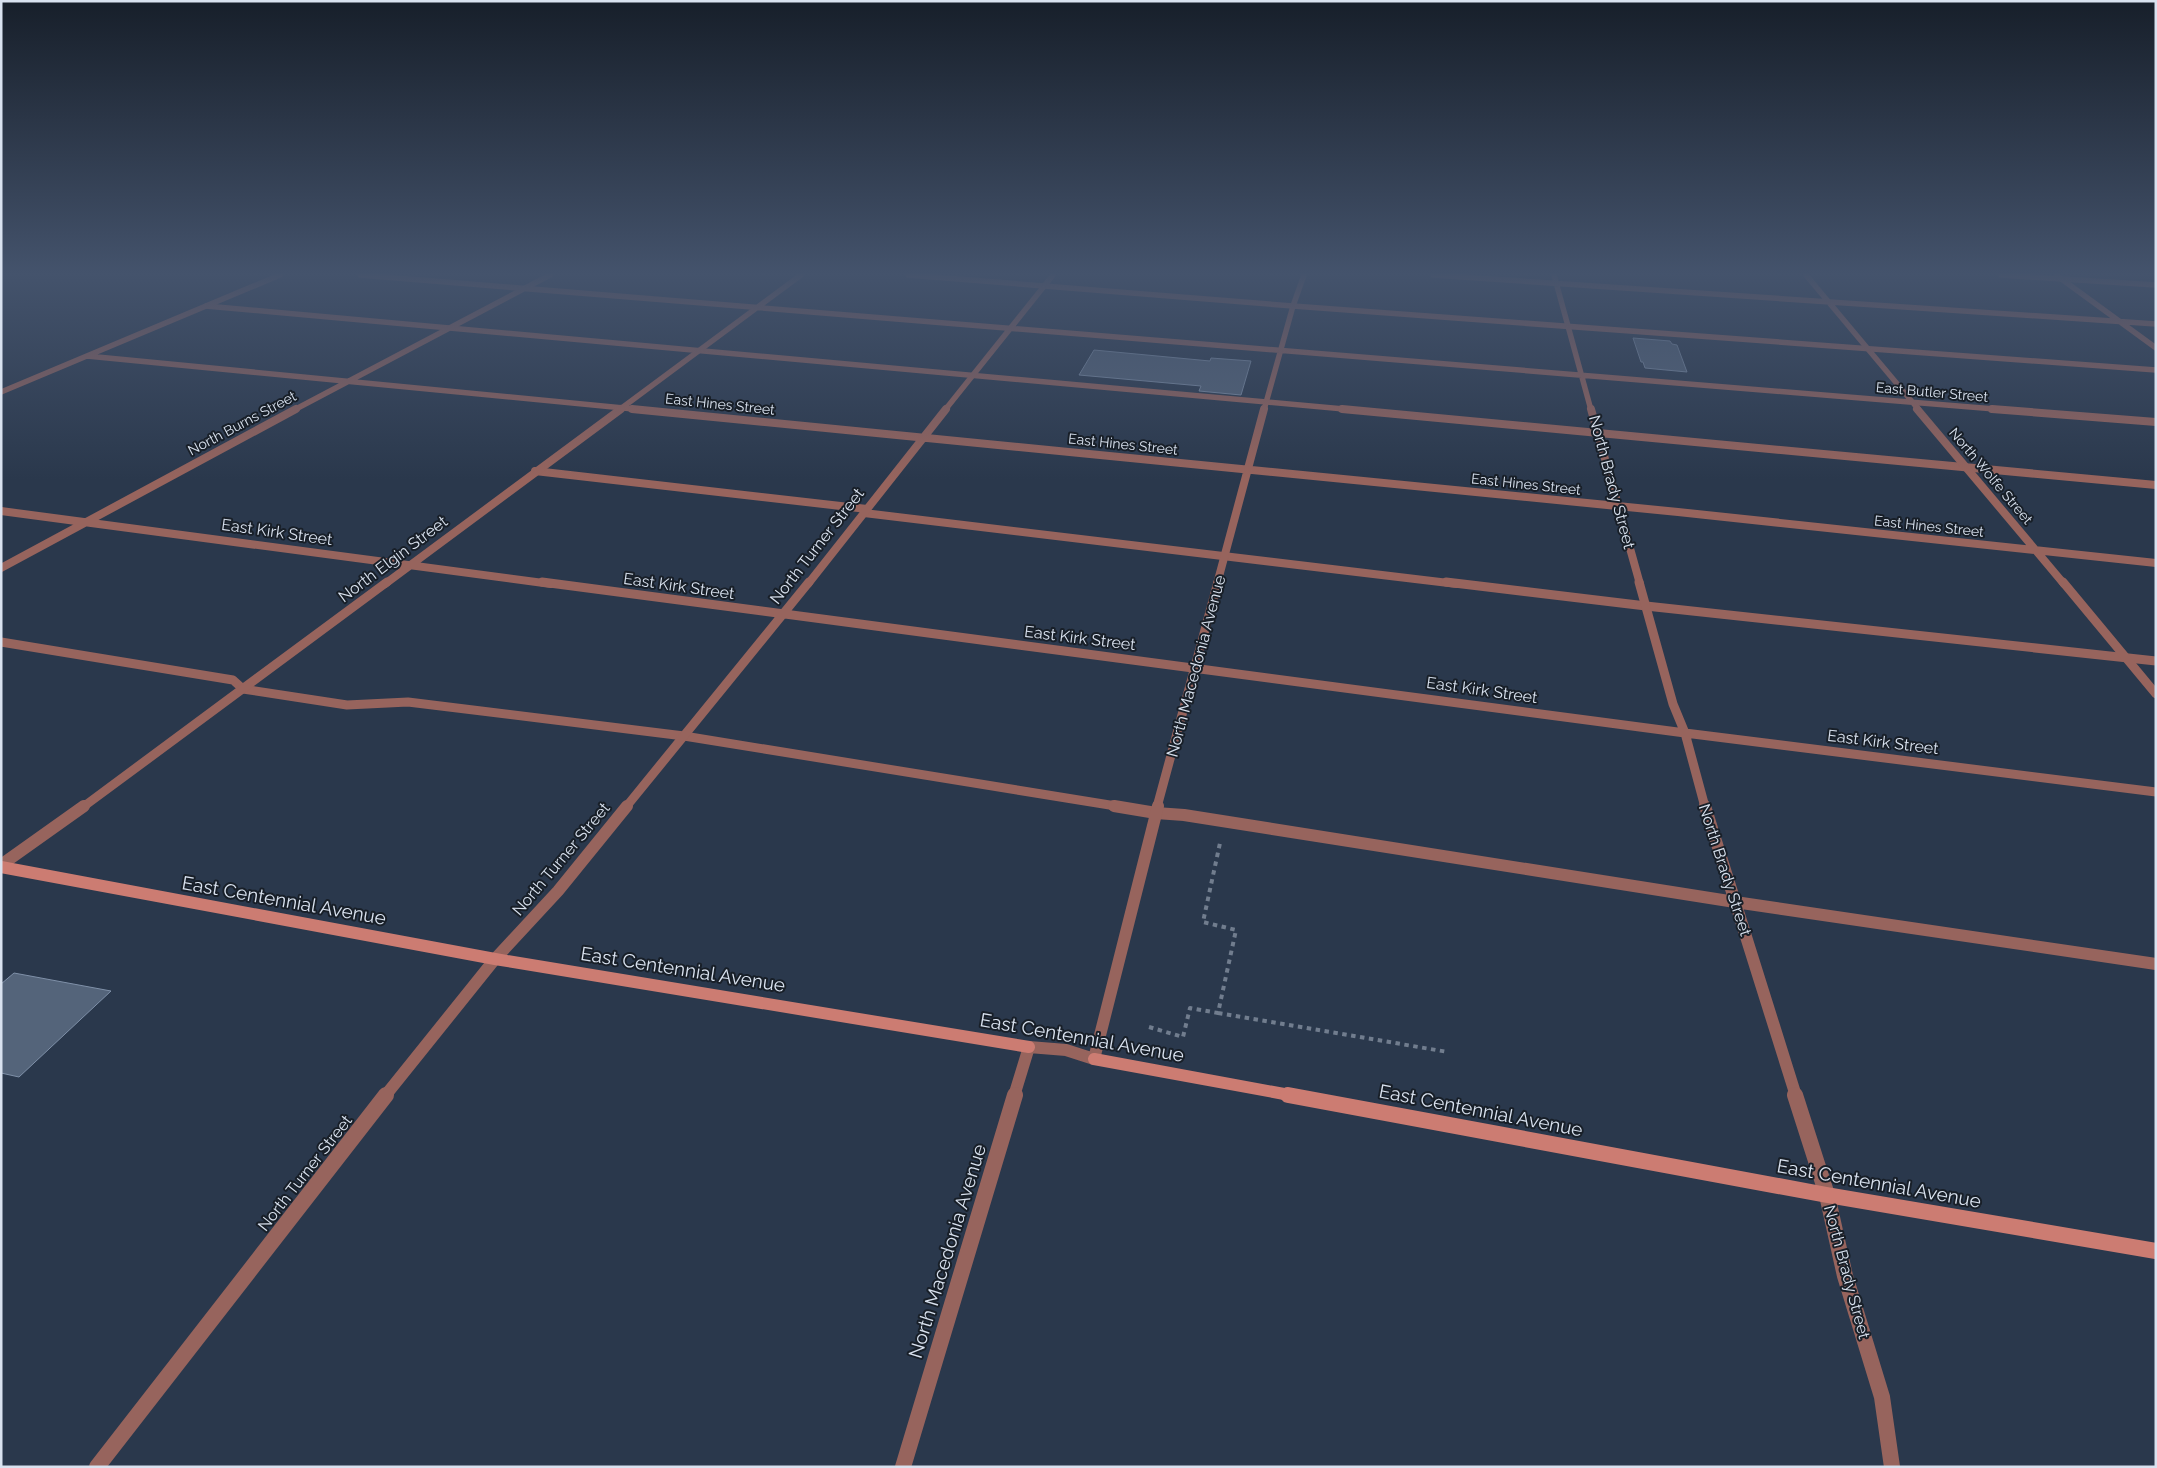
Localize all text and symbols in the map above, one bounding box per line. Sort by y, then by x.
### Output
street label: East Butler Street [1875,379,1989,405]
street label: North Burns Street [185,388,299,458]
street label: East Hines Street [664,390,776,418]
street label: North Brady Street [1585,413,1639,552]
street label: North Wolfe Street [1946,425,2036,528]
street label: East Hines Street [1067,430,1179,458]
street label: East Hines Street [1470,470,1582,498]
street label: North Turner Street [766,484,868,608]
street label: North Elgin Street [335,512,452,606]
street label: East Hines Street [1873,512,1985,540]
street label: East Kirk Street [220,515,334,549]
street label: East Kirk Street [622,569,736,603]
street label: North Macedonia Avenue [1163,573,1229,759]
street label: East Kirk Street [1023,622,1137,654]
street label: East Kirk Street [1425,673,1539,707]
street label: East Kirk Street [1826,726,1940,758]
street label: North Turner Street [508,798,614,919]
street label: North Brady Street [1695,802,1756,939]
street label: East Centennial Avenue [180,871,388,929]
street label: East Centennial Avenue [579,942,787,996]
street label: East Centennial Avenue [978,1008,1186,1066]
street label: East Centennial Avenue [1377,1079,1585,1141]
street label: North Turner Street [254,1111,356,1235]
street label: North Macedonia Avenue [904,1141,990,1361]
street label: East Centennial Avenue [1775,1154,1983,1212]
street label: North Brady Street [1820,1203,1874,1342]

